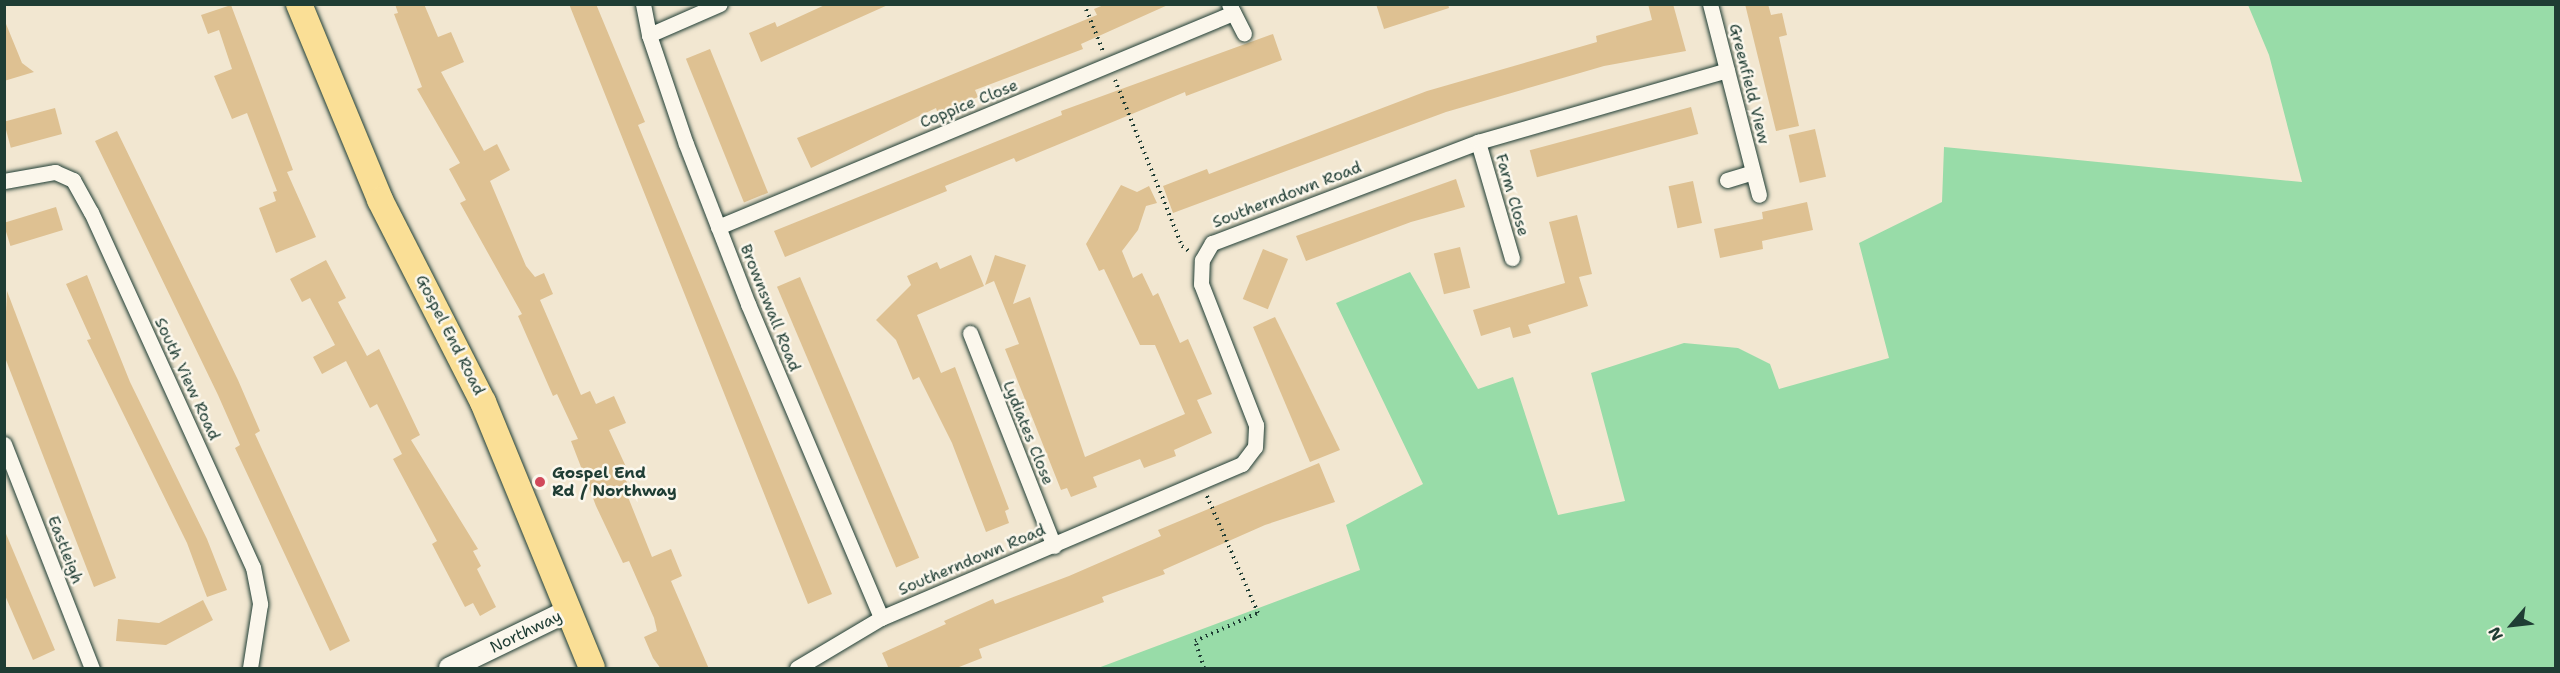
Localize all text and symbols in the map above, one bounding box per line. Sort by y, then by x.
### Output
street label: Greenfield View [1725,22,1773,146]
street label: Coppice Close [917,76,1021,132]
street label: Farm Close [1491,152,1533,238]
street label: Southerndown Road [1210,158,1364,232]
street label: Brownswall Road [736,242,804,374]
street label: Gospel End Road [411,272,489,398]
street label: South View Road [150,315,224,443]
street label: Lydiates Close [998,378,1058,488]
place label: Gospel End Rd / Northway [552,463,677,501]
marker: Gospel End Rd / Northway [533,475,547,489]
street label: Eastleigh [43,513,87,587]
street label: Southerndown Road [895,520,1049,600]
north arrow [2482,595,2542,655]
street label: Northway [487,606,565,658]
text: N [2483,623,2508,644]

